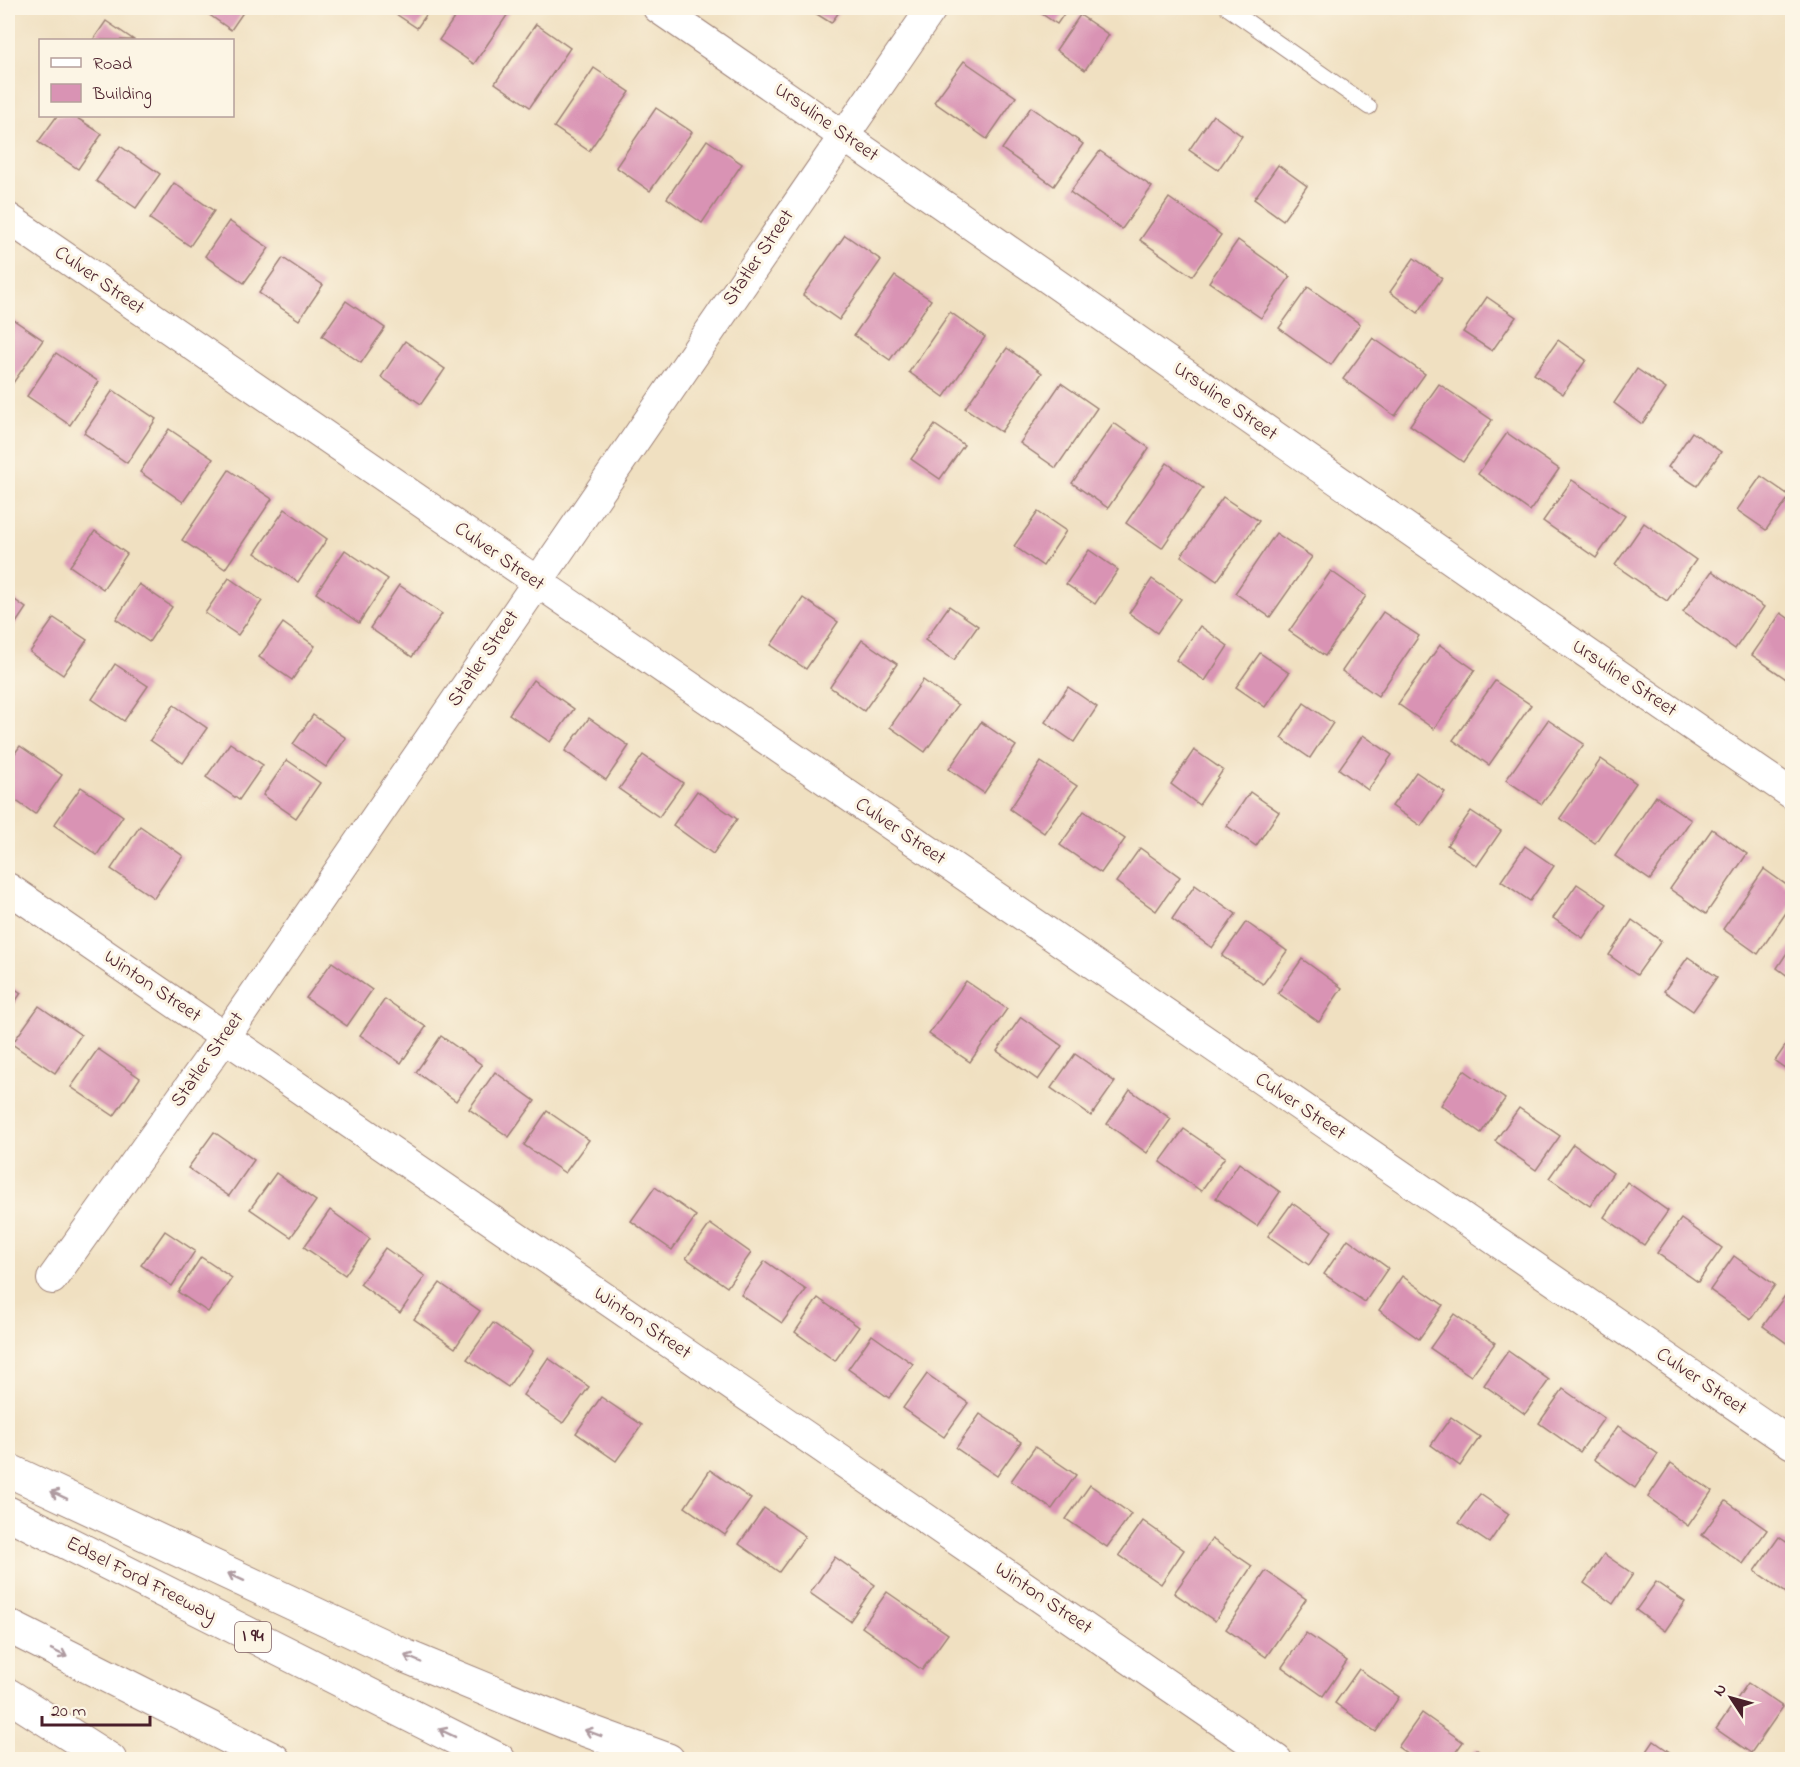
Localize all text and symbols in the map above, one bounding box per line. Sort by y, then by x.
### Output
legend [39,39,234,117]
text: Road [93,52,132,78]
street label: Ursuline Street [768,76,884,170]
text: Building [92,82,152,109]
street label: Statler Street [716,204,802,312]
street label: Culver Street [48,239,150,323]
street label: Ursuline Street [1167,355,1283,449]
street label: Culver Street [448,515,550,599]
street label: Statler Street [441,605,527,713]
street label: Ursuline Street [1565,633,1683,725]
street label: Culver Street [849,791,952,873]
street label: Winton Street [97,944,207,1031]
street label: Statler Street [164,1006,252,1114]
street label: Culver Street [1249,1066,1352,1148]
street label: Winton Street [587,1281,697,1368]
street label: Culver Street [1650,1341,1753,1423]
one-way arrow [51,1488,69,1500]
street label: Edsel Ford Freeway [61,1530,221,1630]
street label: Winton Street [988,1556,1098,1643]
one-way arrow [228,1570,246,1582]
road number: I 94 [235,1622,271,1652]
one-way arrow [50,1648,68,1659]
one-way arrow [404,1653,423,1664]
north arrow [1701,1668,1761,1728]
text: N [1708,1679,1733,1702]
scale bar [42,1689,150,1727]
text: 20 m [51,1699,86,1725]
one-way arrow [438,1727,456,1739]
one-way arrow [584,1727,603,1738]

